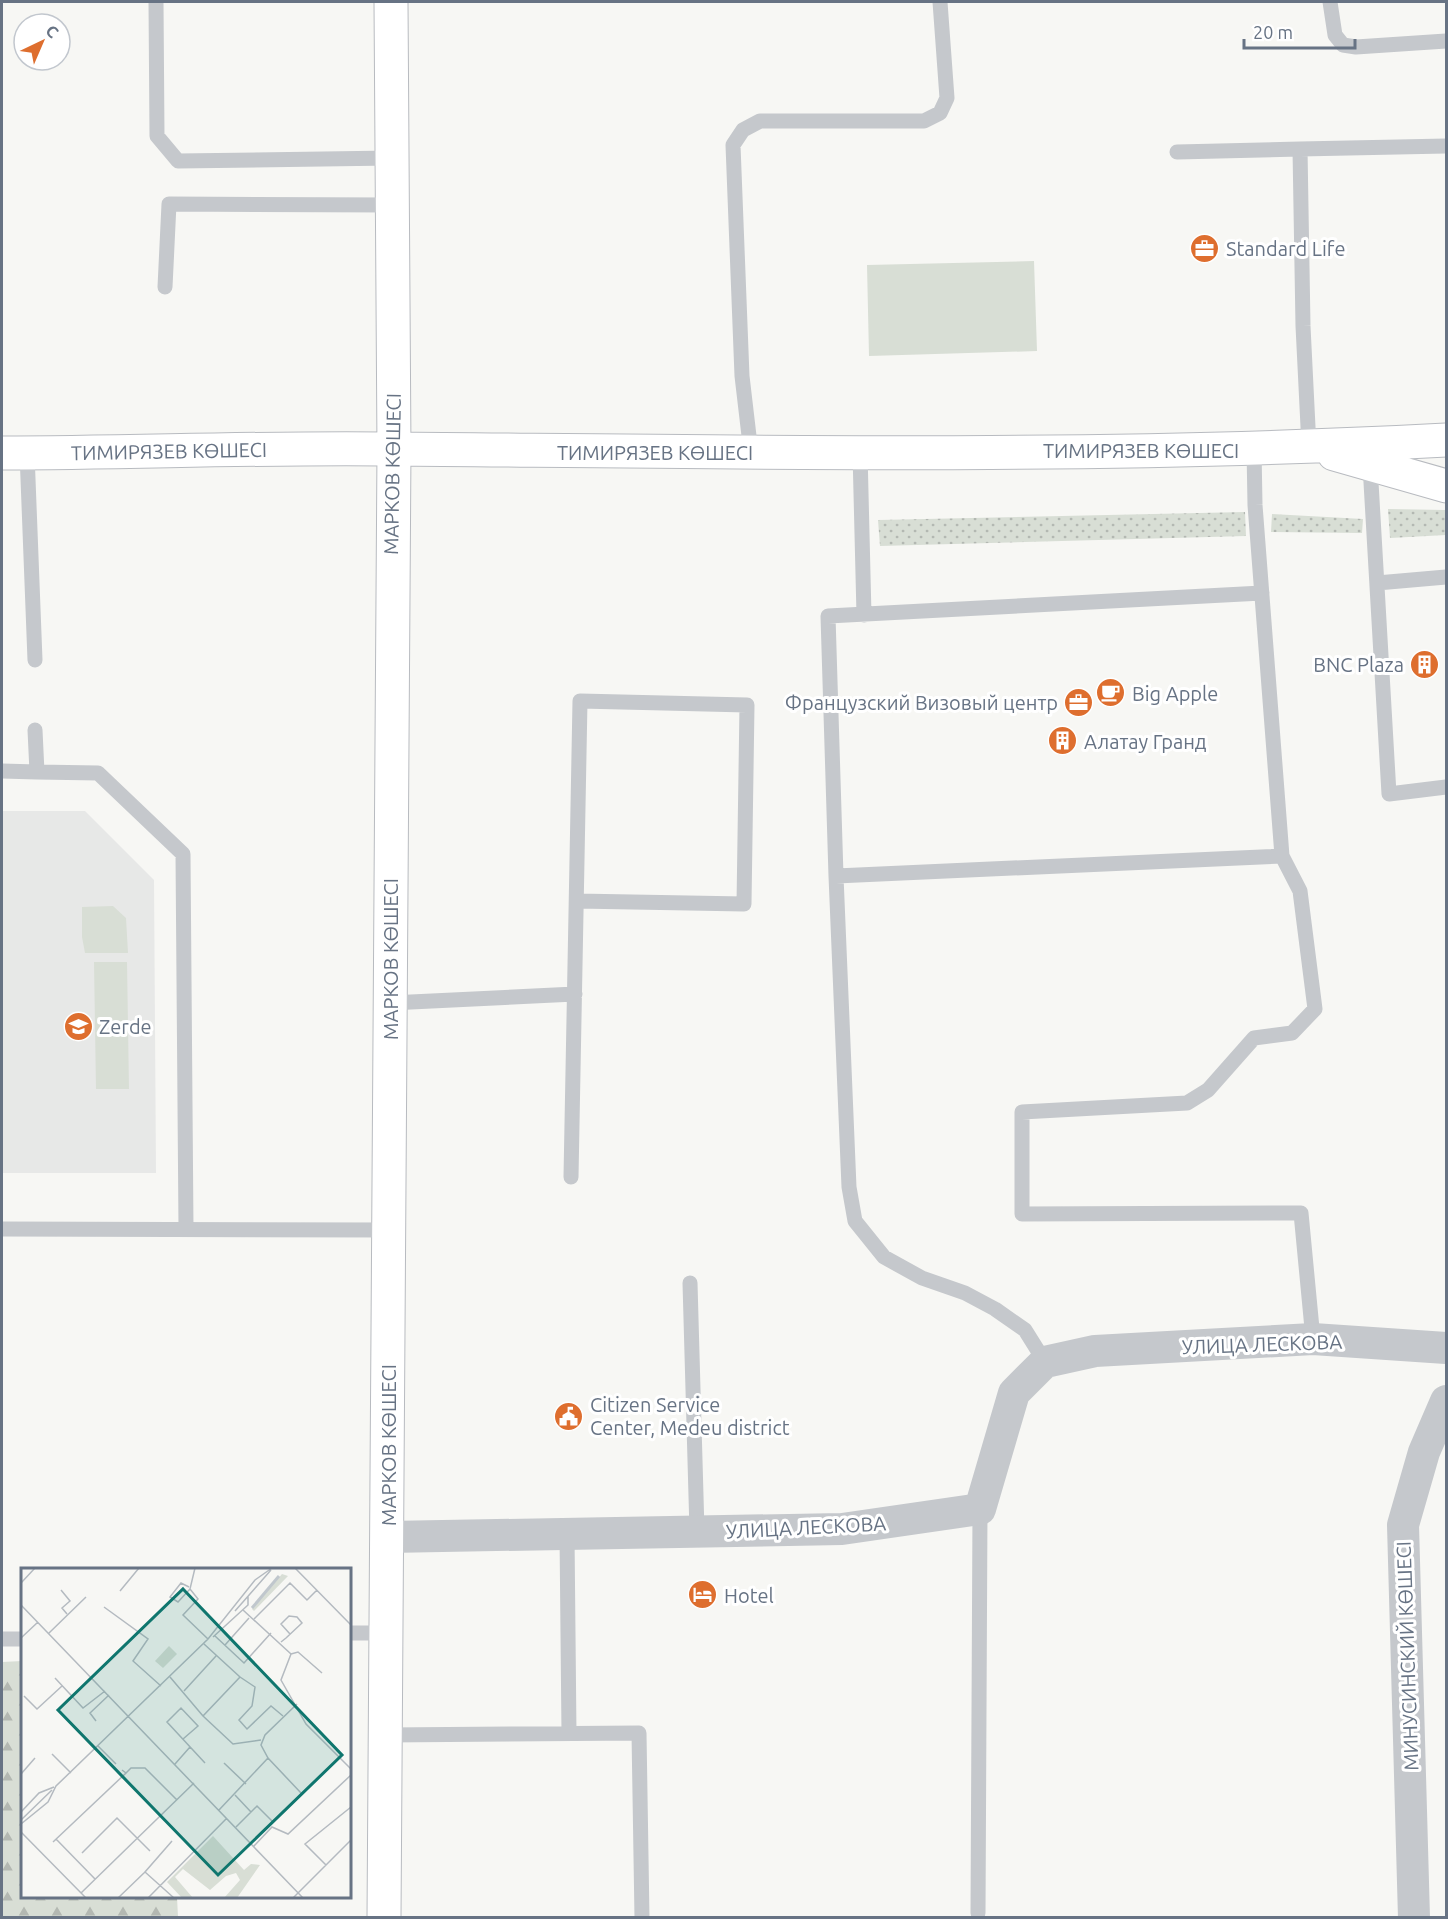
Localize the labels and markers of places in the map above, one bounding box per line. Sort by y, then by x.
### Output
office icon: Standard Life [1189,232,1221,264]
place label: Standard Life [1226,237,1346,260]
building icon: BNC Plaza [1409,648,1441,680]
place label: BNC Plaza [1313,653,1404,676]
cafe icon: Big Apple [1095,677,1127,709]
place label: Big Apple [1132,682,1218,705]
office icon: Французский Визовый центр [1063,686,1095,718]
place label: Французский Визовый центр [785,691,1058,714]
building icon: Алатау Гранд [1047,725,1079,757]
place label: Алатау Гранд [1084,730,1207,753]
school or university icon: Zerde [62,1010,94,1042]
place label: Zerde [99,1015,152,1038]
place label: Citizen Service Center, Medeu district [590,1393,790,1439]
public building icon: Citizen Service Center, Medeu district [553,1400,585,1432]
hotel icon: Hotel [687,1579,719,1611]
place label: Hotel [724,1584,774,1607]

